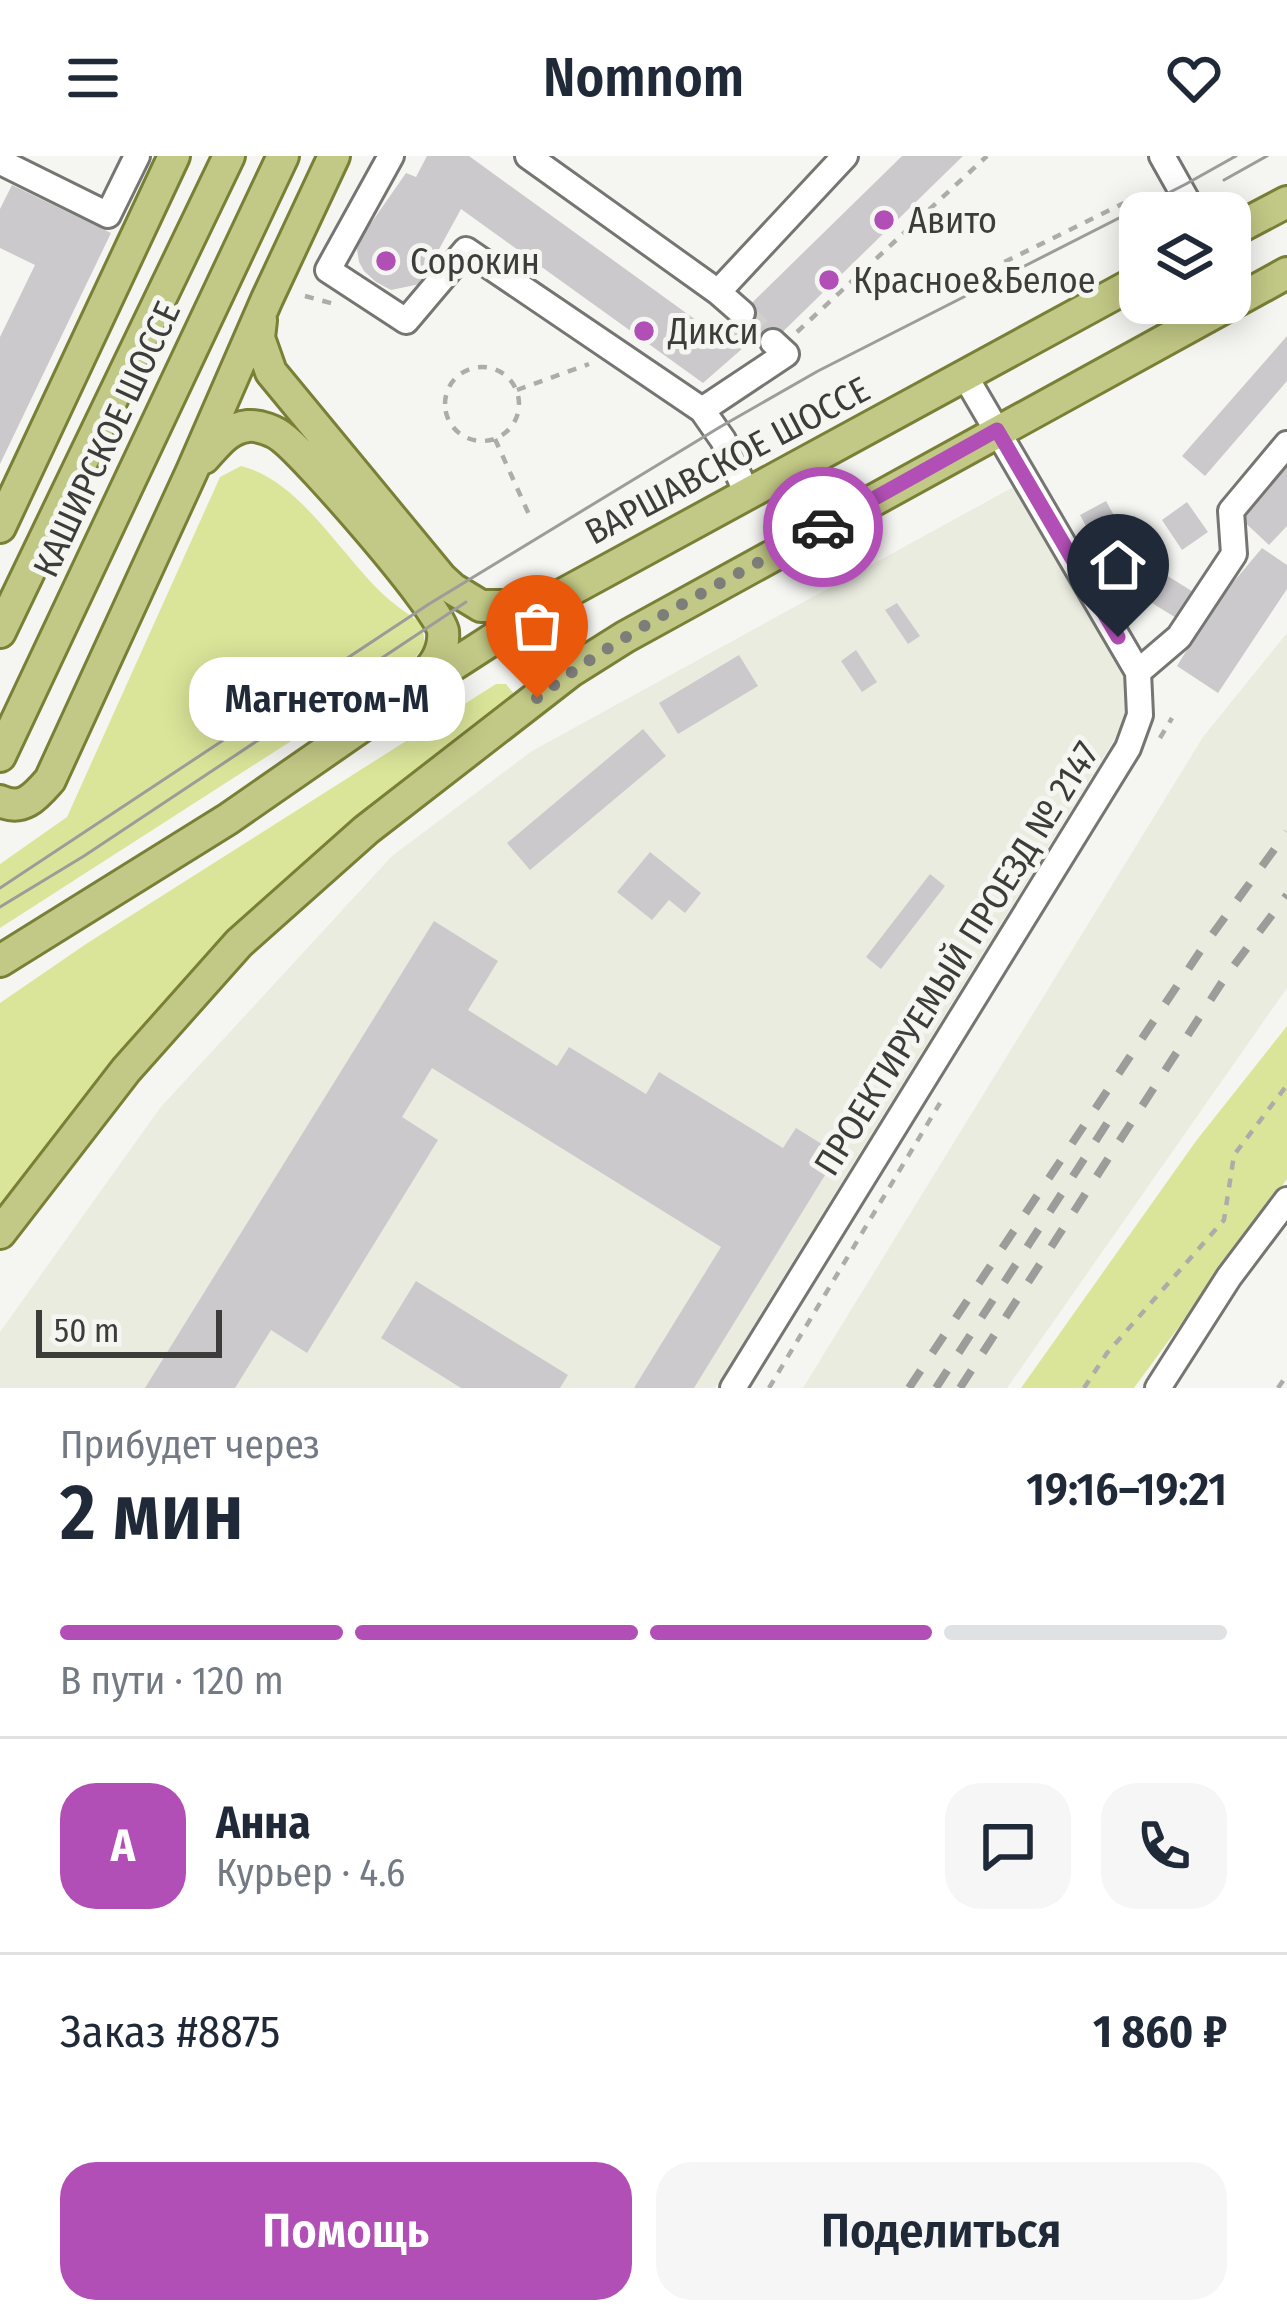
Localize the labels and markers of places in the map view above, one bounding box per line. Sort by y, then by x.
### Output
place label: Авито [908,199,997,243]
marker: Авито [871,207,897,233]
place label: Сорокин [410,240,540,284]
marker: Сорокин [373,248,399,274]
place label: Красное&Белое [853,259,1096,303]
marker: Красное&Белое [816,267,842,293]
place label: Дикси [667,310,759,354]
marker: Дикси [631,318,657,344]
pin [1067,514,1169,637]
pin [486,575,588,698]
callout: Магнетом-М [189,656,465,740]

